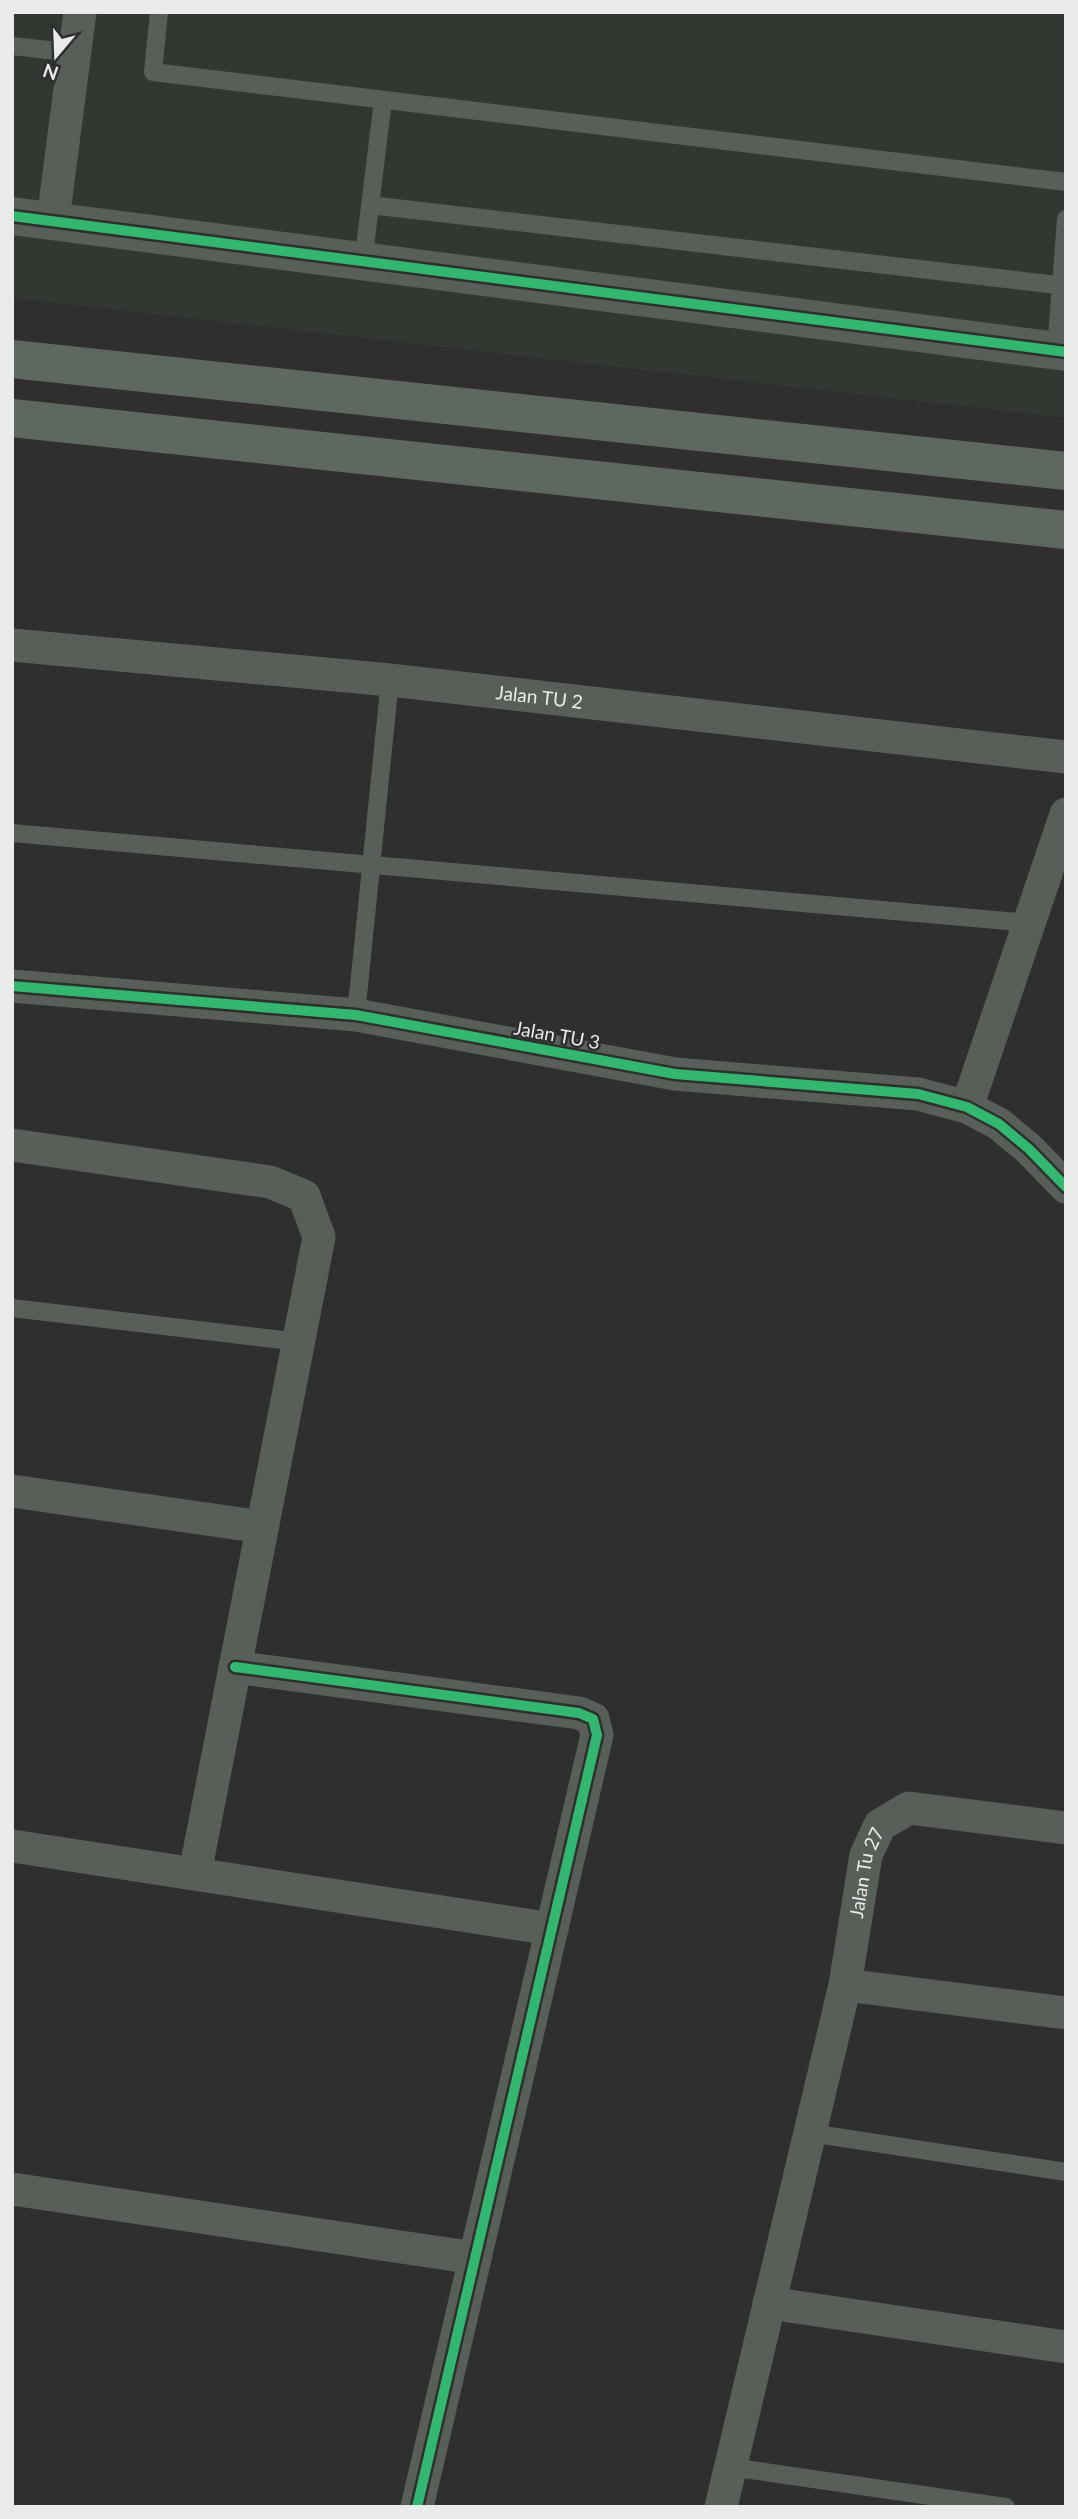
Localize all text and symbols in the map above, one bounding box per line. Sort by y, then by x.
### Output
north arrow [21,21,91,91]
text: N [40,59,61,86]
street label: Jalan TU 2 [495,680,584,713]
street label: Jalan TU 3 [512,1016,602,1053]
street label: Jalan Tu 27 [844,1824,888,1920]

